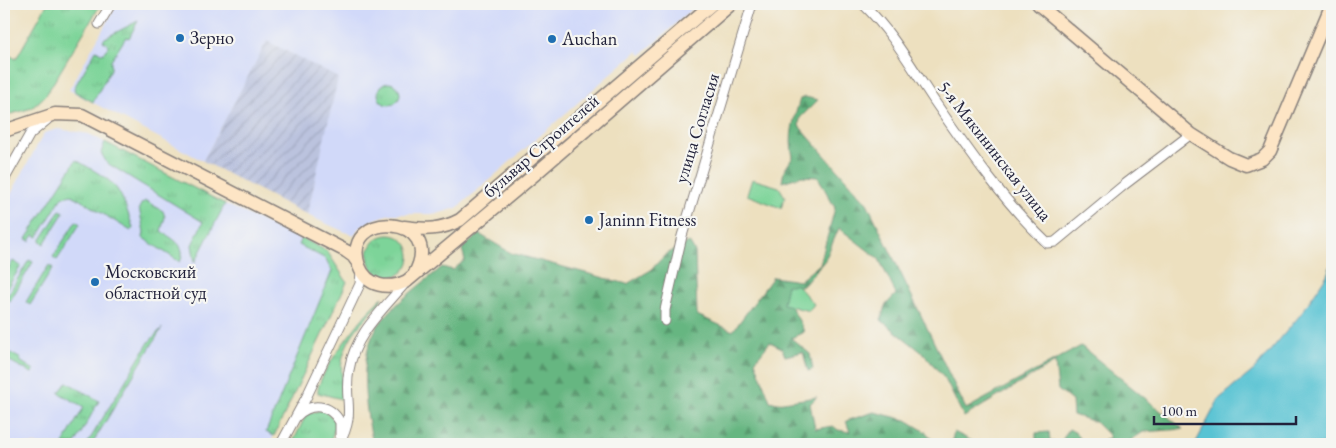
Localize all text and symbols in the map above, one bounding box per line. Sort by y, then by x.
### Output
place label: Зерно [190,26,234,49]
place label: Auchan [561,27,618,50]
marker: Зерно [174,32,186,44]
marker: Auchan [546,33,558,45]
street label: улица Согласия [669,70,724,186]
street label: 5-я Мякининская улица [933,76,1058,226]
street label: бульвар Строителей [478,89,604,202]
place label: Janinn Fitness [597,208,696,231]
marker: Janinn Fitness [583,214,595,226]
place label: Московский областной суд [105,260,207,304]
marker: Московский областной суд [89,276,101,288]
scale bar [1154,393,1296,425]
text: 100 m [1161,401,1198,420]

